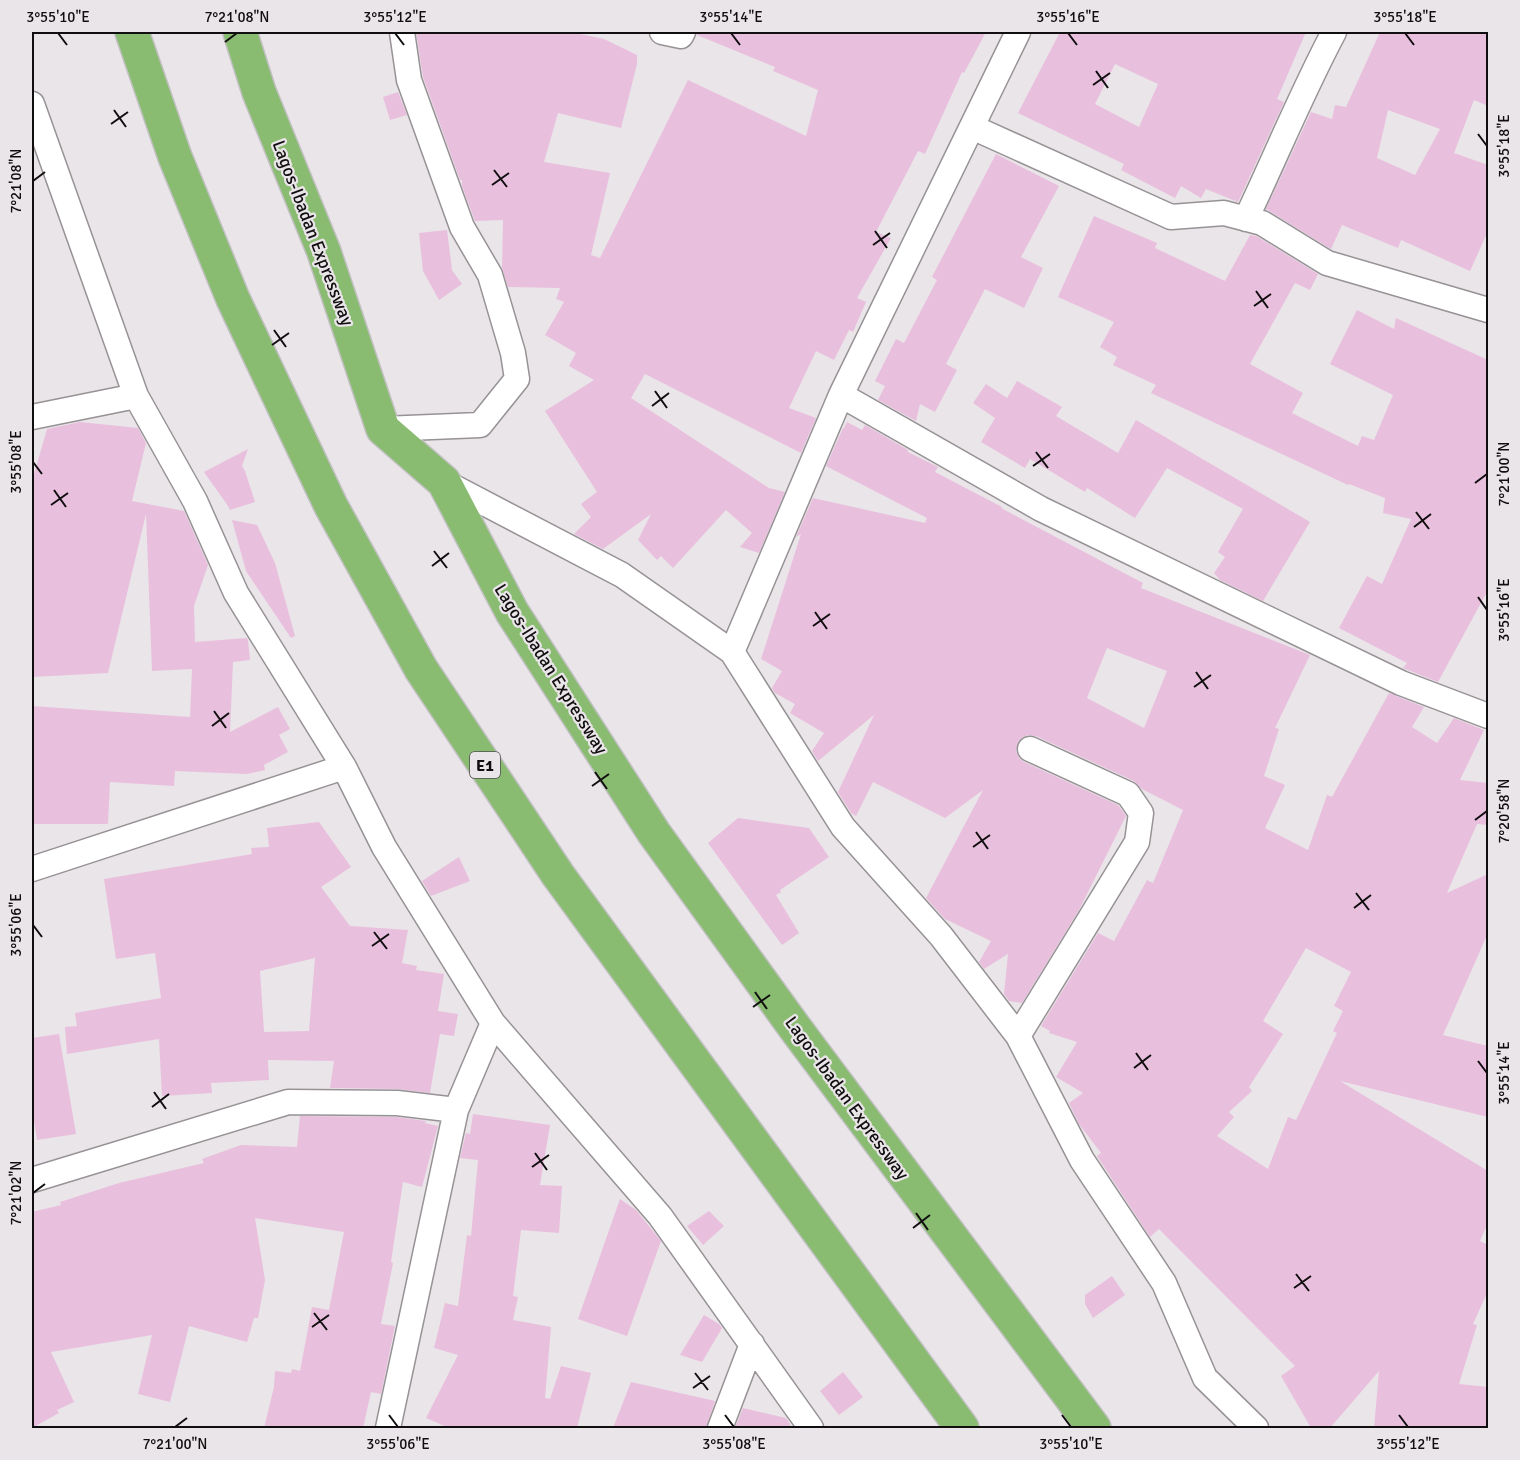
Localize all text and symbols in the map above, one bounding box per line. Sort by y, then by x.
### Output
text: 3°55'10"E [26,8,90,26]
text: 7°21'08"N [204,8,270,26]
text: 3°55'12"E [363,8,427,26]
text: 3°55'14"E [699,8,763,26]
text: 3°55'16"E [1036,8,1100,26]
text: 3°55'18"E [1373,8,1437,26]
text: 3°55'18"E [1495,114,1513,178]
street label: Lagos-Ibadan Expressway [267,137,359,329]
text: 7°21'08"N [7,148,25,214]
text: 3°55'08"E [7,430,25,494]
text: 7°21'00"N [1495,441,1513,507]
text: 3°55'16"E [1495,578,1513,642]
street label: Lagos-Ibadan Expressway [490,580,613,759]
road number: E1 [470,752,500,778]
text: 7°20'58"N [1495,778,1513,844]
text: 3°55'06"E [7,893,25,957]
street label: Lagos-Ibadan Expressway [780,1012,914,1185]
text: 3°55'14"E [1495,1041,1513,1105]
text: 7°21'02"N [7,1160,25,1226]
text: 7°21'00"N [142,1435,208,1453]
text: 3°55'06"E [366,1435,430,1453]
text: 3°55'08"E [702,1435,766,1453]
text: 3°55'10"E [1039,1435,1103,1453]
text: 3°55'12"E [1376,1435,1440,1453]

